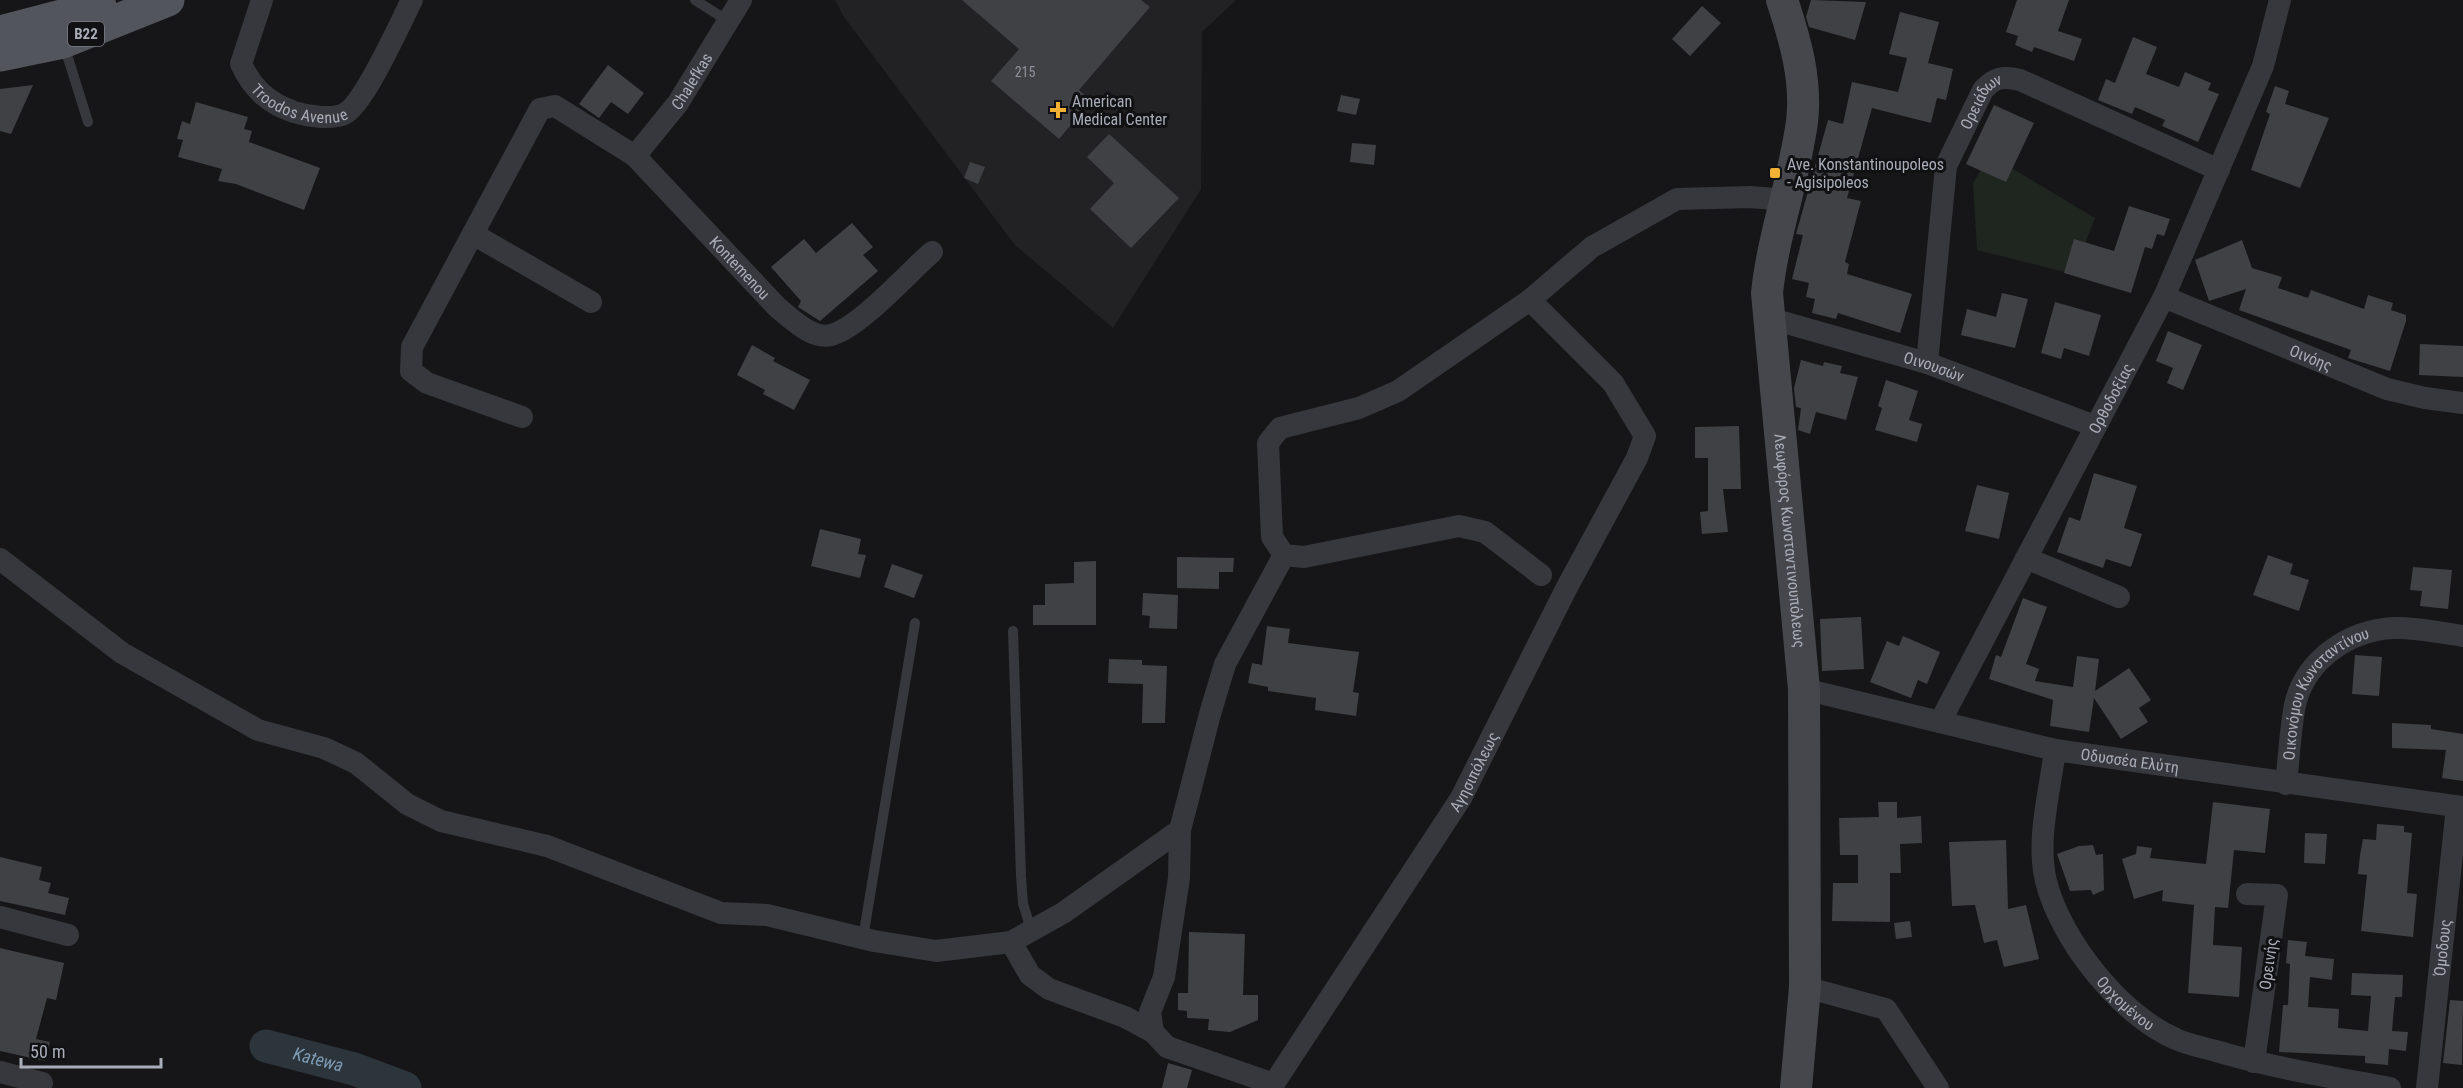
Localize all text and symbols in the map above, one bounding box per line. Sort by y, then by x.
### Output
road number: B22 [68,22,104,46]
street label: Chalefkas [667,50,716,114]
house number: 215 [1015,64,1035,80]
street label: Ορειάδων [1956,70,2004,132]
street label: Troodos Avenue [247,80,351,127]
place label: American Medical Center [1072,92,1167,129]
marker: American Medical Center [1049,101,1067,119]
place label: Ave. Konstantinoupoleos - Agisipoleos [1787,155,1944,192]
marker: Ave. Konstantinoupoleos - Agisipoleos [1768,166,1782,180]
street label: Kontemenou [705,232,774,303]
street label: Οινόης [2287,341,2335,375]
street label: Οινουσών [1901,348,1967,386]
street label: Ορθοδοξίας [2085,360,2137,437]
street label: Λεωφόρος Κωνσταντινουπόλεως [1770,433,1809,649]
street label: Οικονόμου Κωνσταντίνου [2279,624,2371,761]
street label: Αγησιπόλεως [1446,729,1503,815]
street label: Οδυσσέα Ελύτη [2080,745,2180,777]
street label: Όμοδους [2430,918,2455,978]
street label: Ορεινής [2255,937,2282,991]
street label: Ορχομένου [2092,972,2158,1035]
scale bar [21,1031,160,1069]
text: 50 m [30,1041,65,1062]
water label: Katewa [291,1043,346,1076]

